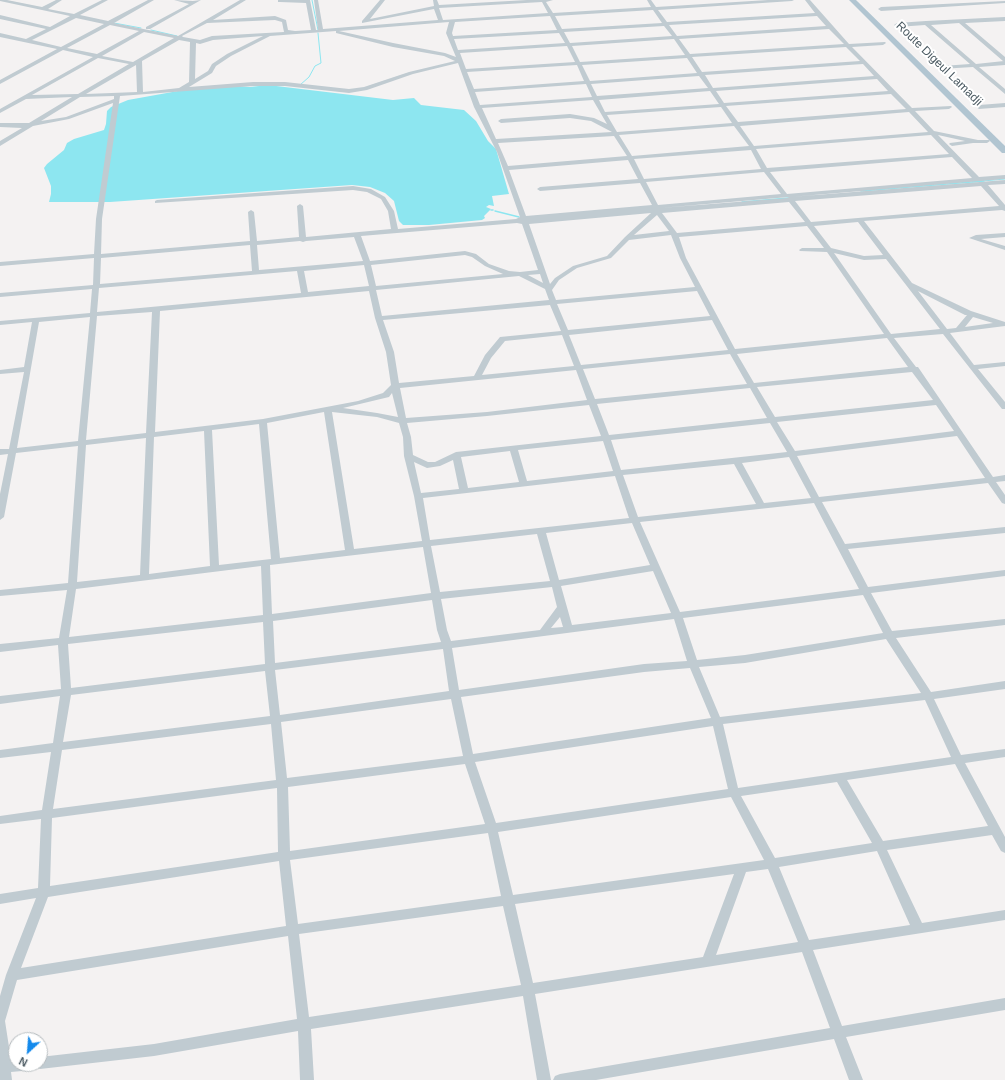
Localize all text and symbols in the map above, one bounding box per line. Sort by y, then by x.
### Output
street label: Route Digeul Lamadji [893,19,985,109]
north arrow [8,1032,48,1072]
text: N [17,1055,29,1069]

